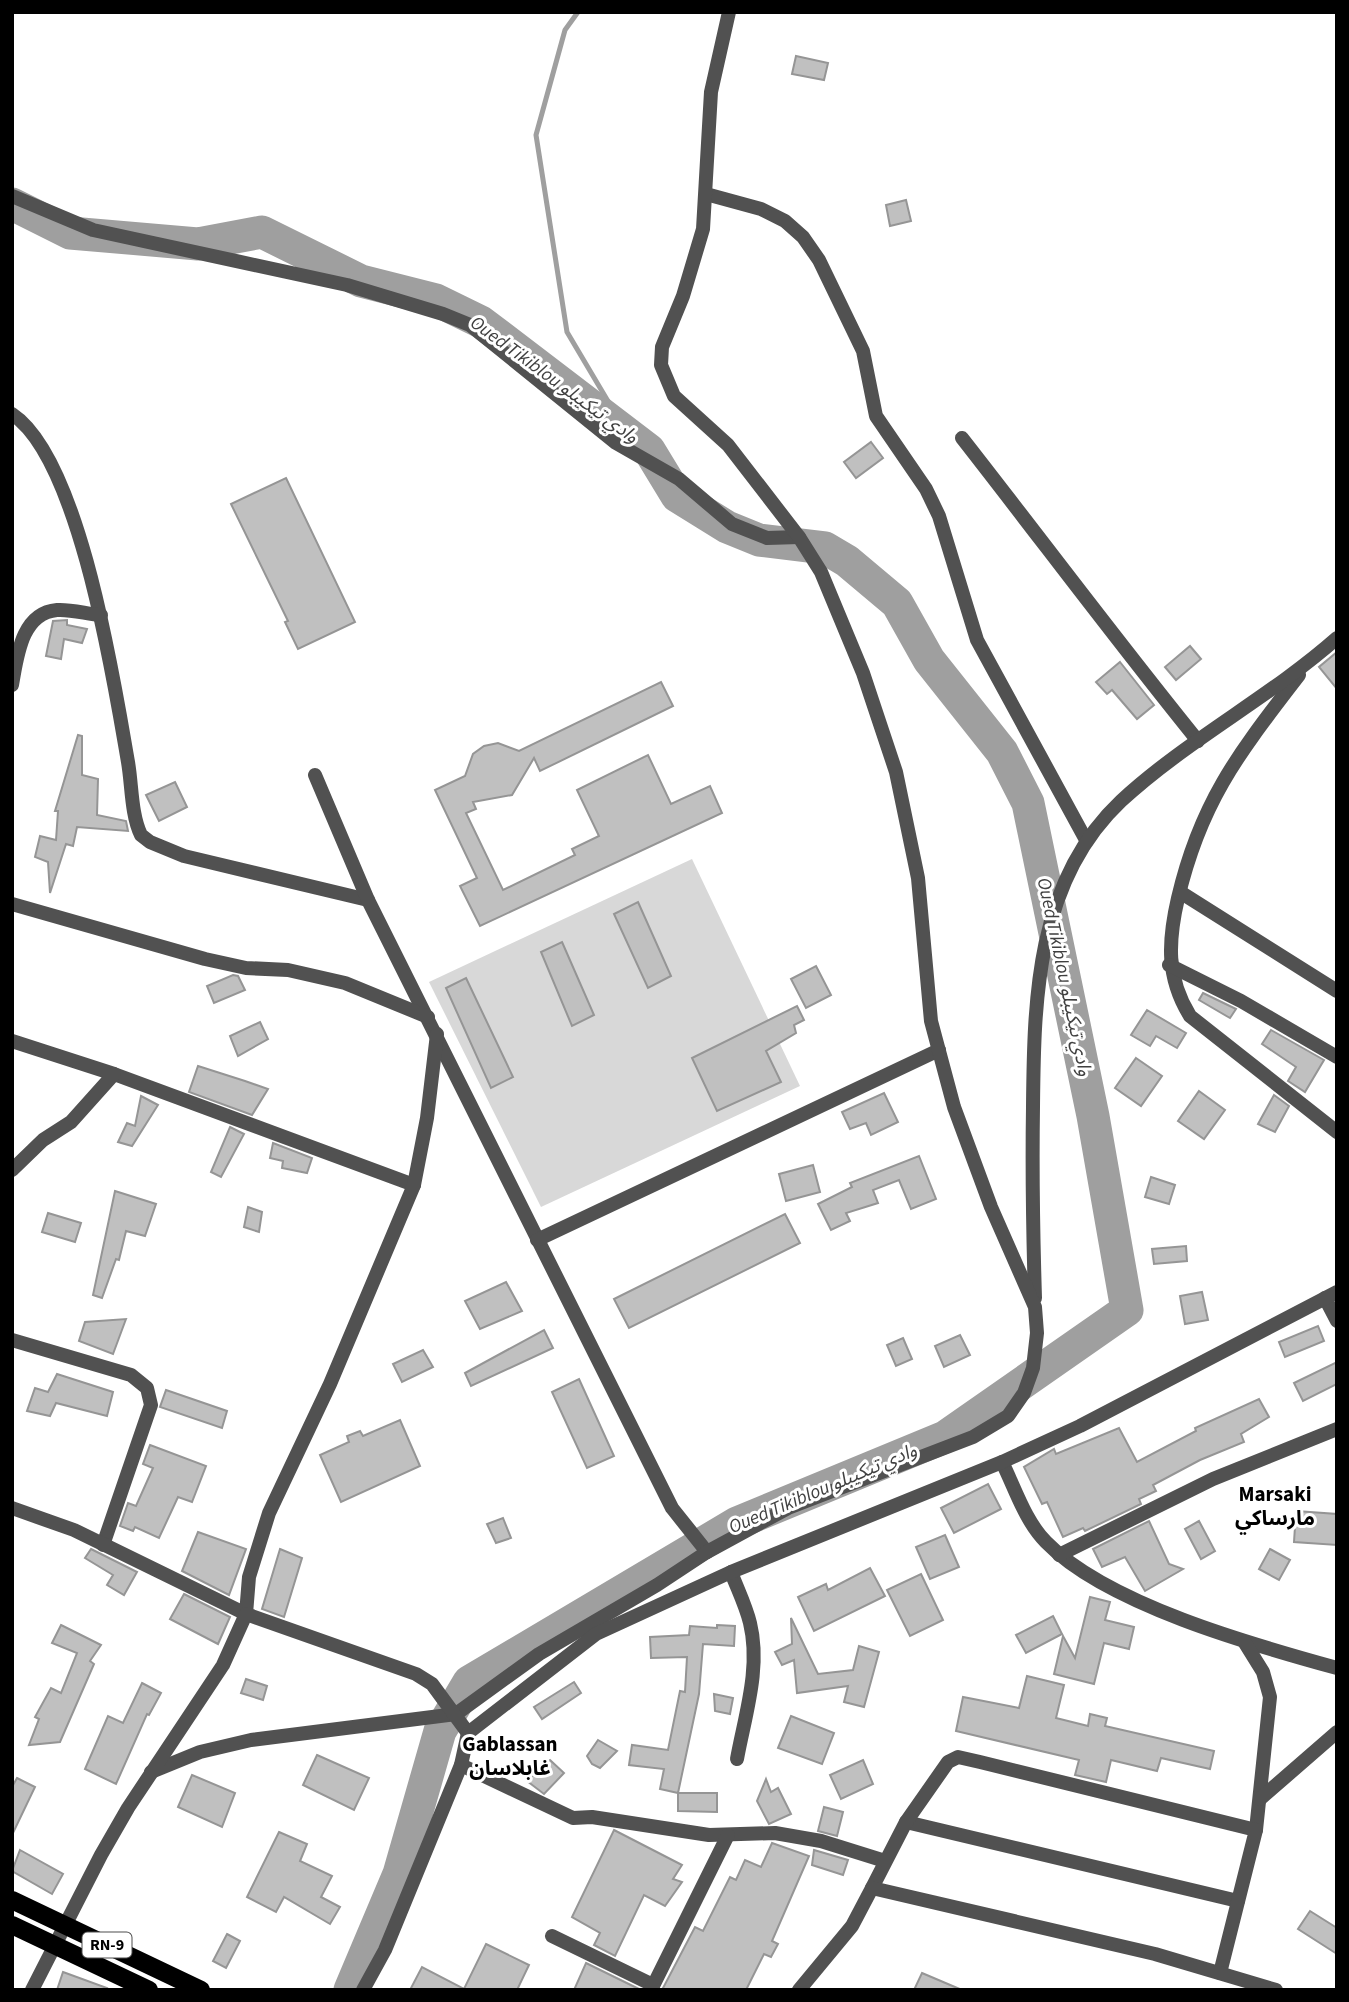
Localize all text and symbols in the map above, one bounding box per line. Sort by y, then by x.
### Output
water label: Oued Tikiblou وادي تيكيبلو [464,310,644,451]
water label: Oued Tikiblou وادي تيكيبلو [1029,875,1098,1079]
water label: Oued Tikiblou وادي تيكيبلو [725,1437,922,1541]
district label: Marsaki مارساكي [1235,1479,1315,1535]
district label: Gablassan غابلاسان [462,1729,558,1783]
road number: RN-9 [82,1932,132,1957]

